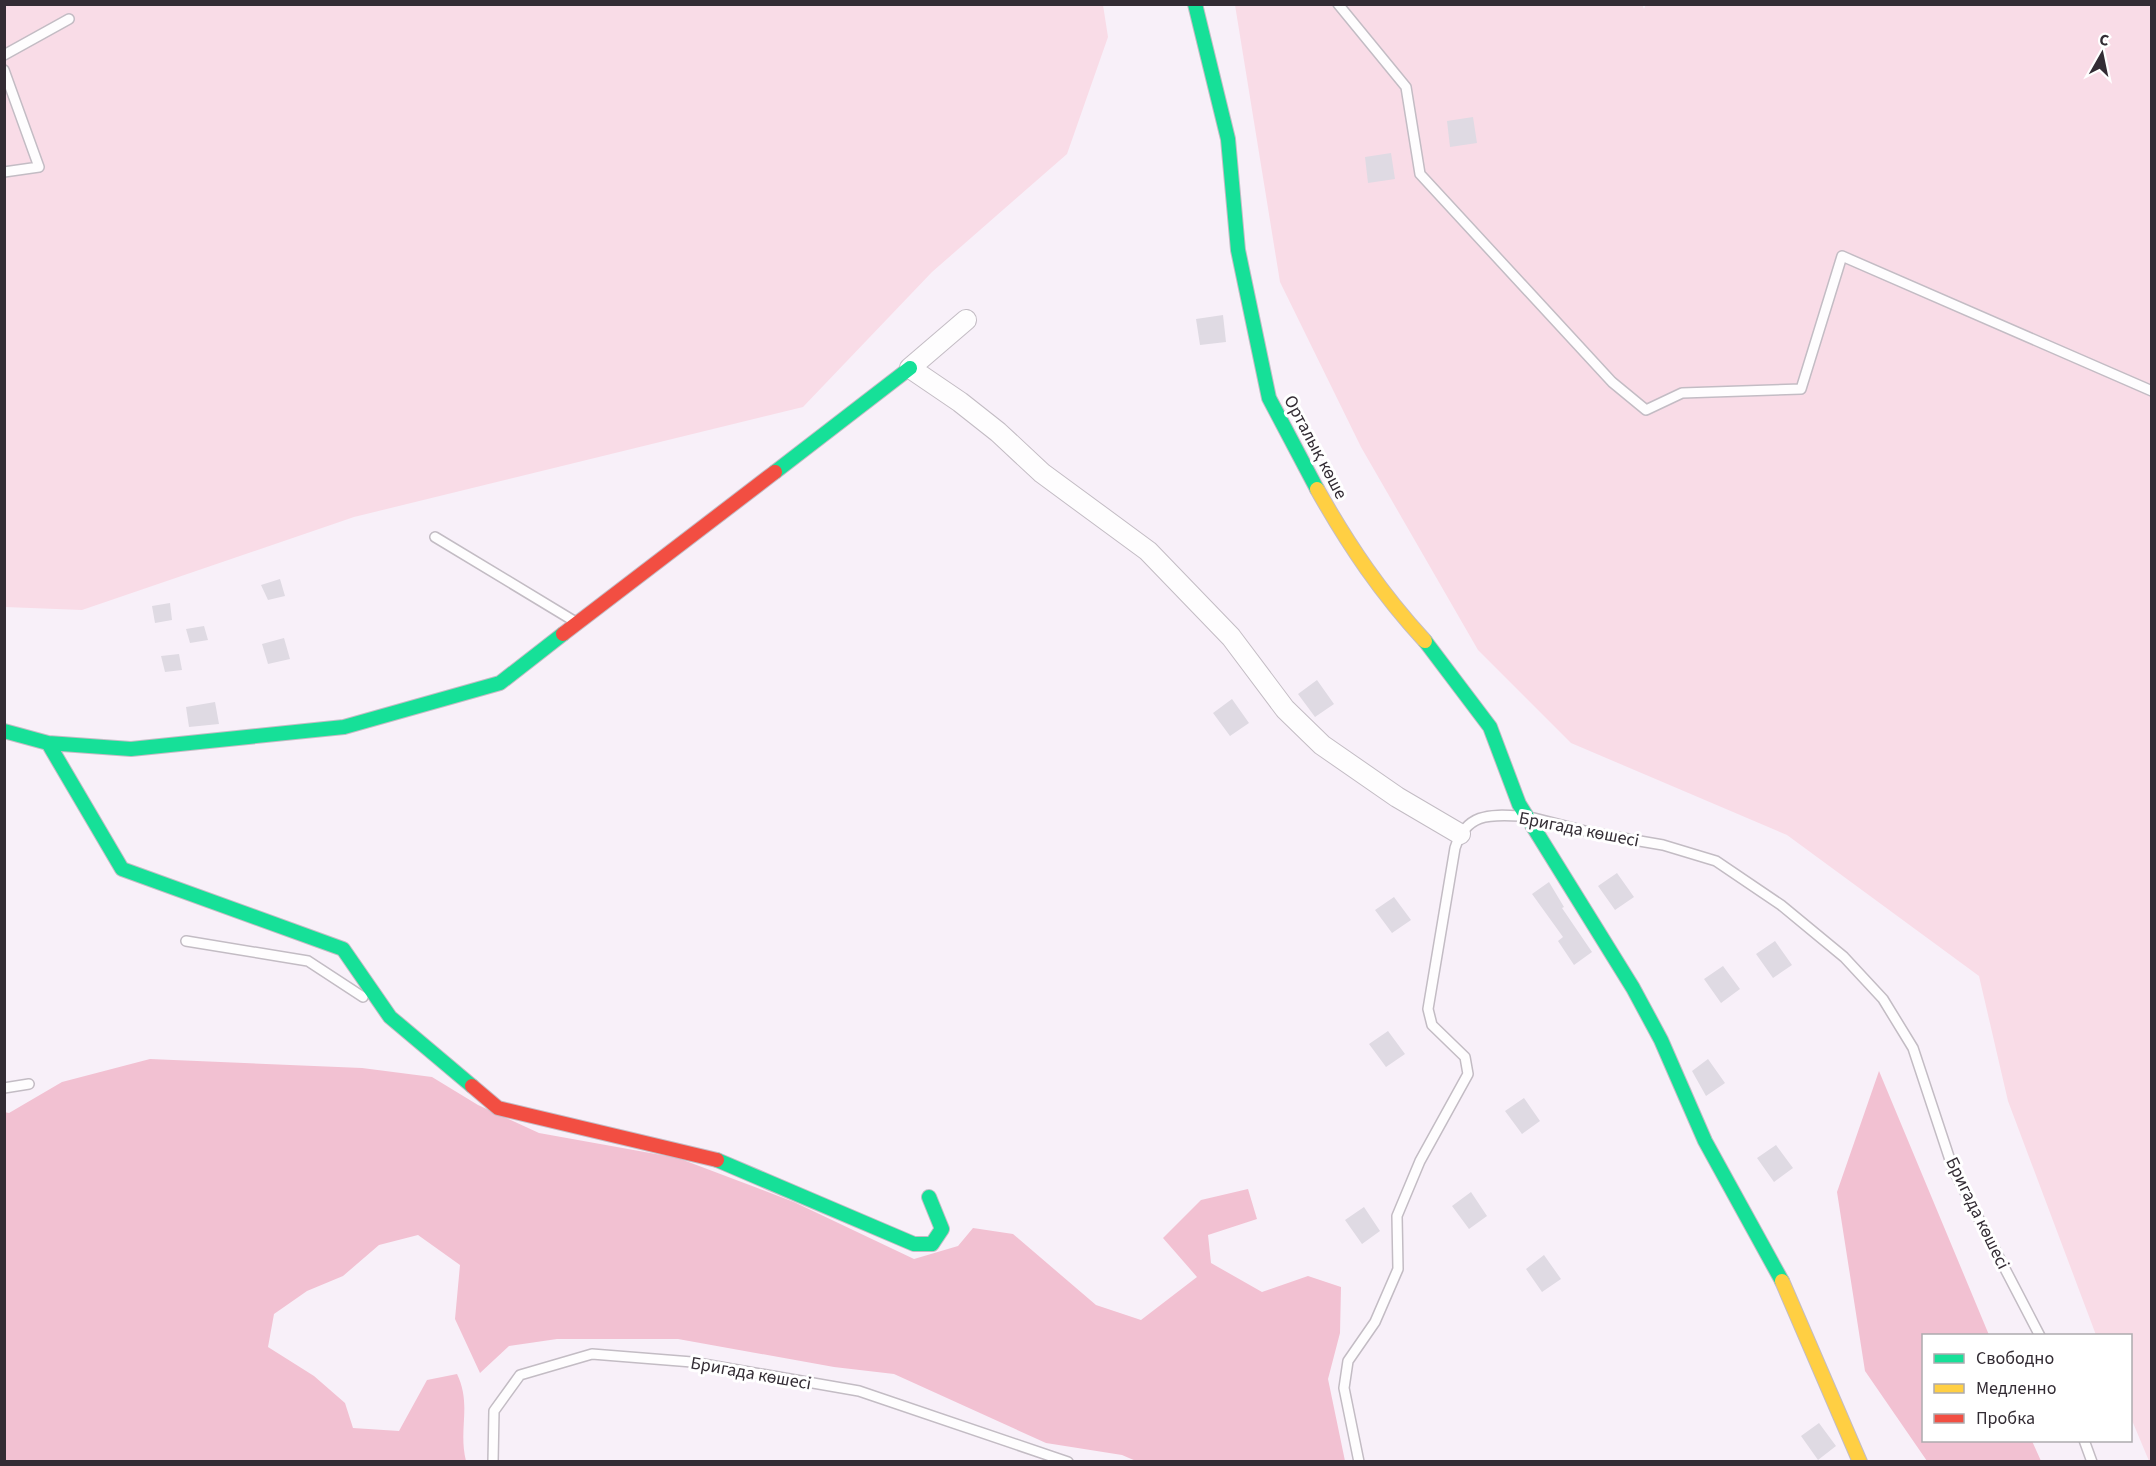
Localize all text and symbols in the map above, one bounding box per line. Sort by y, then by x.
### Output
north arrow [2072,24,2132,84]
text: С [2098,29,2111,52]
street label: Орталық көше [1278,391,1353,504]
street label: Бригада көшесі [1517,806,1641,853]
street label: Бригада көшесі [1940,1153,2016,1274]
legend [1922,1334,2132,1442]
text: Свободно [1976,1346,2054,1371]
street label: Бригада көшесі [689,1351,813,1396]
text: Медленно [1976,1376,2056,1401]
text: Пробка [1976,1406,2035,1431]

